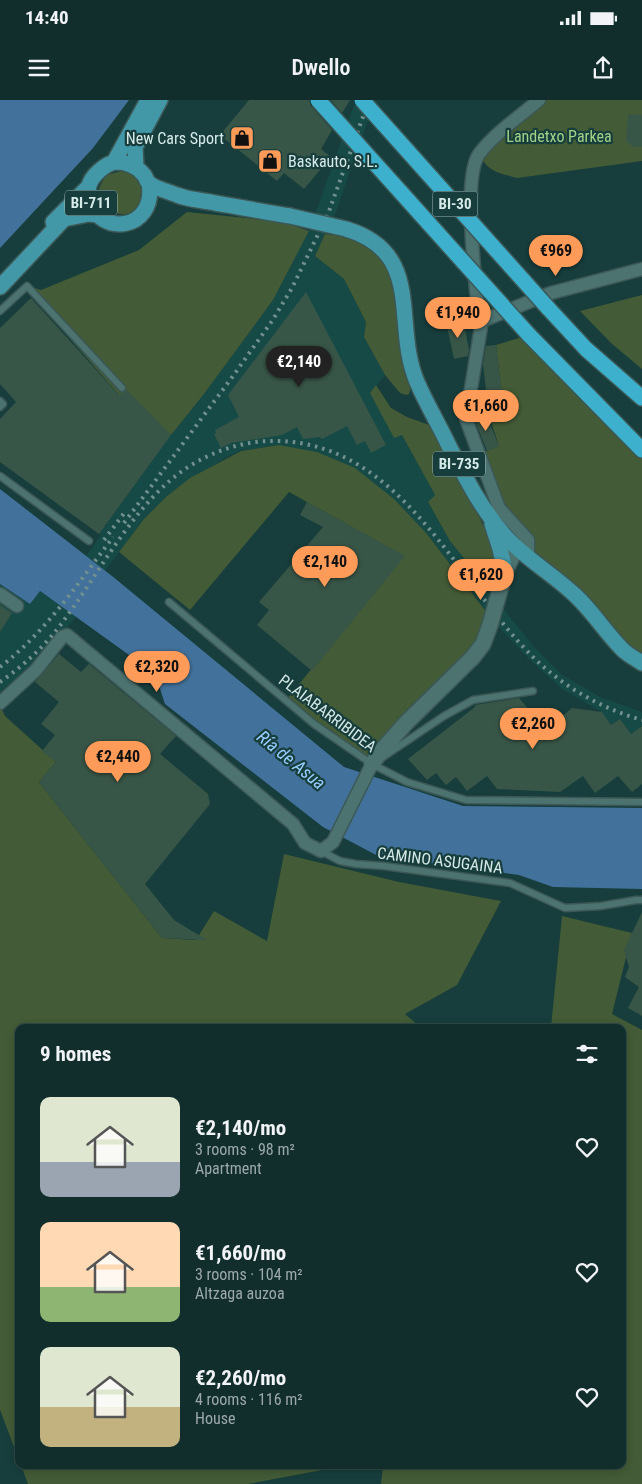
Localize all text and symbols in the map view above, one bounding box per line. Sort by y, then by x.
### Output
text: 14:40 [25,6,69,29]
icon: menu [25,54,53,82]
icon: share [589,54,617,82]
text: Dwello [292,55,350,80]
shop icon: New Cars Sport [229,125,255,151]
park label: Landetxo Parkea [506,127,612,146]
place label: New Cars Sport [126,129,224,148]
shop icon: Baskauto, S.L. [257,148,283,174]
place label: Baskauto, S.L. [288,152,378,171]
road number: BI-711 [65,190,117,216]
road number: BI-30 [432,192,478,216]
pin: €969 [526,234,586,277]
text: €969 [540,241,572,260]
pin: €1,940 [417,296,499,339]
text: €1,940 [436,303,480,322]
pin: €2,140 [258,346,340,388]
text: €2,140 [277,352,321,371]
pin: €1,660 [445,390,527,432]
text: €1,660 [464,396,508,415]
road number: BI-735 [433,452,485,476]
pin: €2,140 [284,546,366,588]
text: €2,140 [303,552,347,571]
pin: €1,620 [440,558,522,601]
text: €1,620 [459,565,503,584]
pin: €2,320 [116,650,198,693]
text: €2,320 [135,657,179,676]
street label: PLAIABARRIBIDEA [275,671,380,756]
pin: €2,260 [492,708,574,750]
text: €2,260 [511,714,555,733]
water label: Ría de Asua [253,726,330,793]
pin: €2,440 [77,740,159,783]
text: €2,440 [96,747,140,766]
street label: CAMINO ASUGAINA [376,843,504,878]
icon: filters [573,1040,601,1068]
text: 9 homes [40,1042,111,1066]
text: €2,140/mo [195,1116,286,1140]
icon: home [80,1117,140,1177]
icon: heart [573,1133,601,1161]
text: 3 rooms · 98 m² [195,1140,295,1159]
text: Apartment [195,1159,262,1178]
text: €1,660/mo [195,1241,286,1265]
icon: home [80,1242,140,1302]
icon: heart [573,1258,601,1286]
text: 3 rooms · 104 m² [195,1265,303,1284]
text: Altzaga auzoa [195,1284,285,1303]
text: €2,260/mo [195,1366,286,1390]
icon: home [80,1367,140,1427]
icon: heart [573,1383,601,1411]
text: 4 rooms · 116 m² [195,1390,303,1409]
text: House [195,1409,235,1428]

